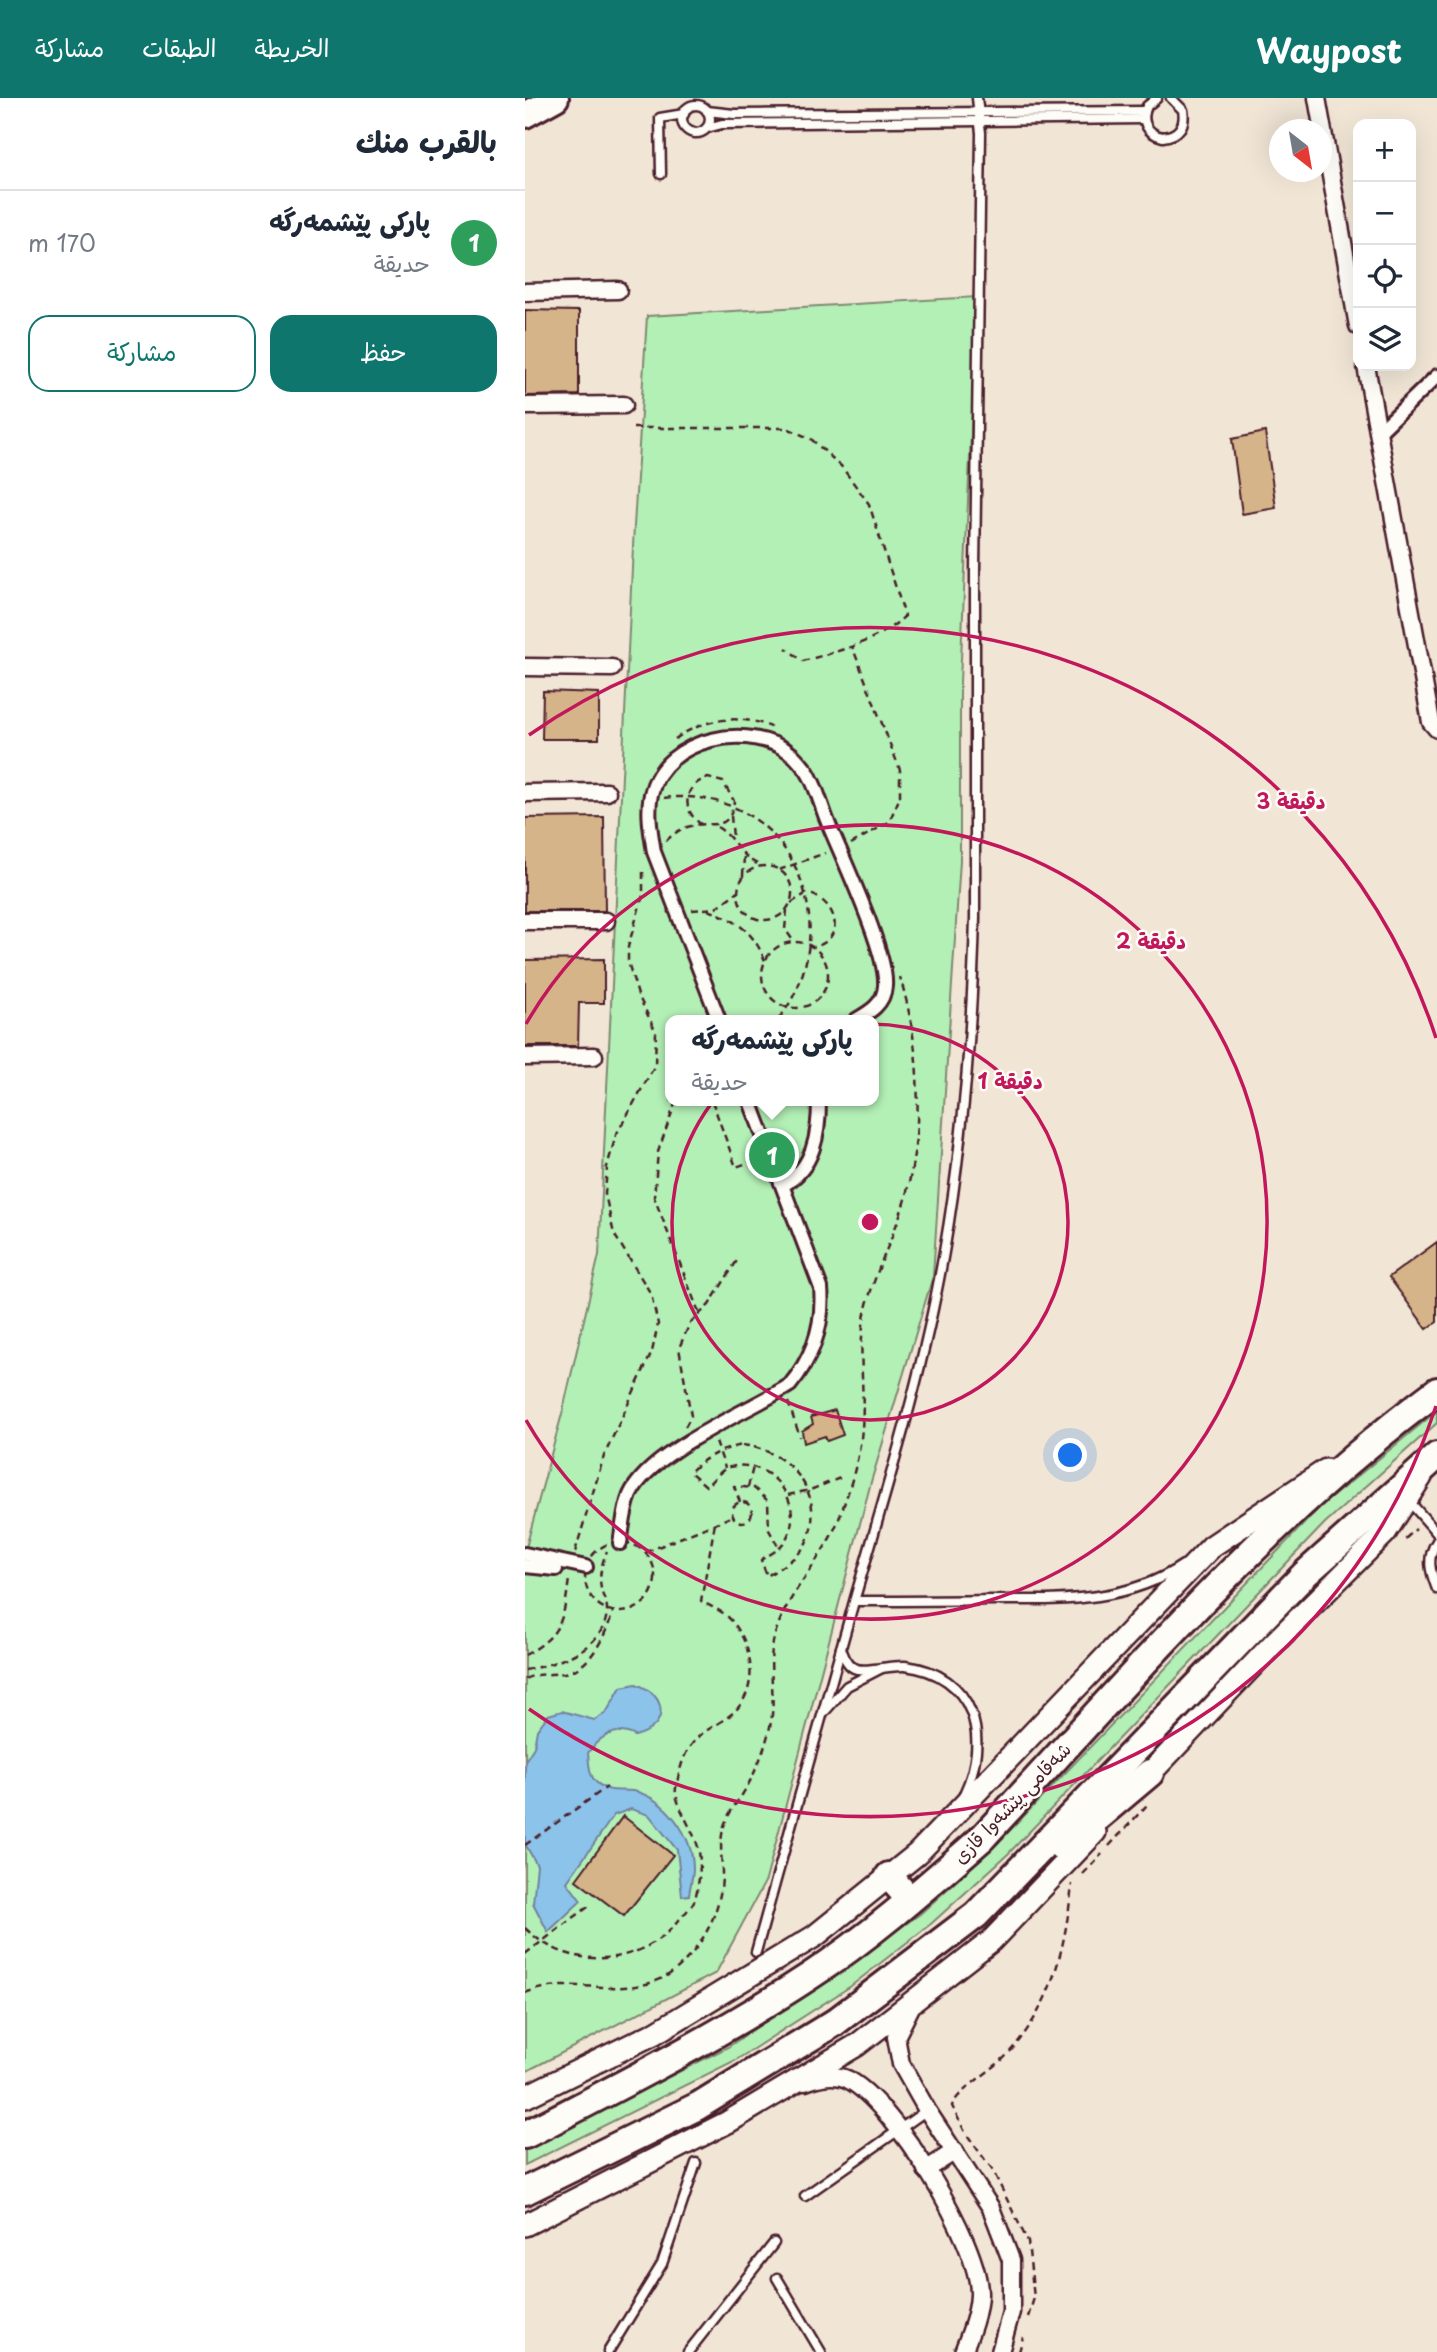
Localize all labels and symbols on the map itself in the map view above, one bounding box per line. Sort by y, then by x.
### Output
north arrow [1269,119,1332,182]
text: 3 دقيقة [1257,784,1325,816]
text: 2 دقيقة [1116,924,1186,956]
text: 1 دقيقة [977,1064,1043,1096]
pin: 1 [749,1129,795,1181]
centre of rings [858,1210,882,1234]
your location [1053,1438,1087,1472]
street label: شەقامی پێشەوا قازی [946,1735,1077,1869]

